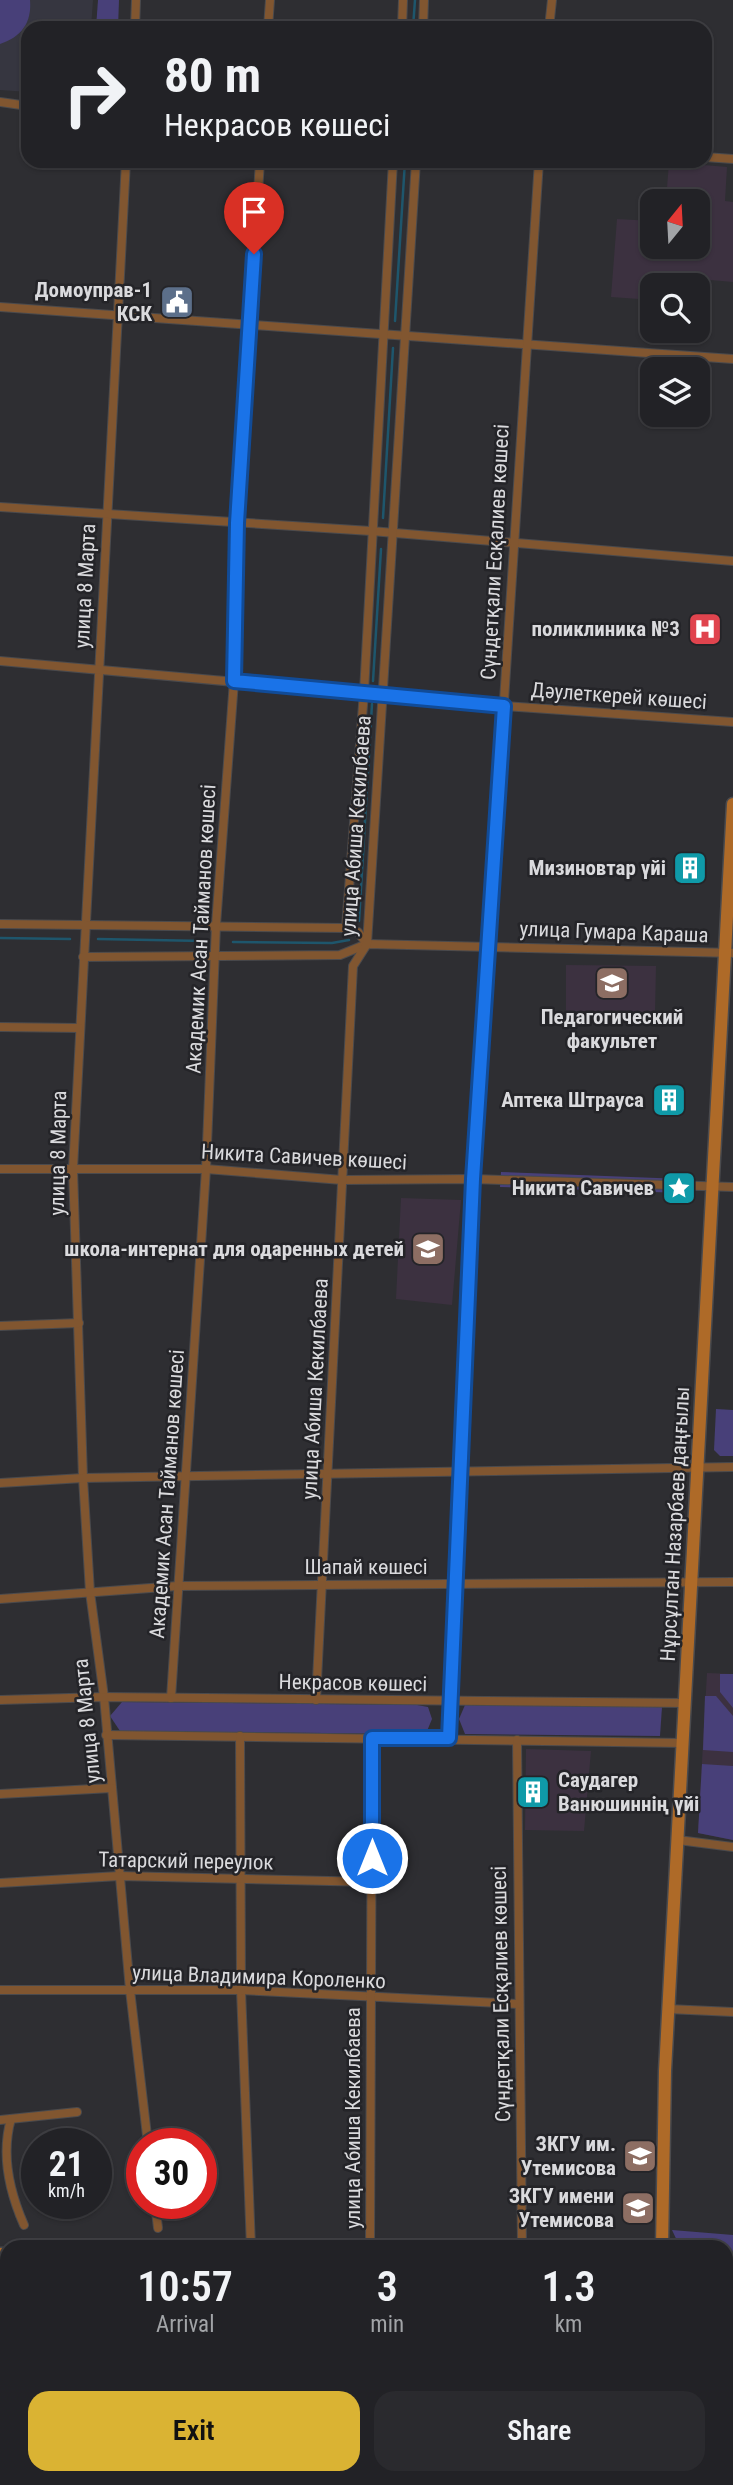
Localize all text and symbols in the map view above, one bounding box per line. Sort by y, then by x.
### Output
text: 80 m [164,47,261,104]
icon: right [49,49,140,140]
text: Некрасов көшесі [164,106,390,144]
pin [224,182,284,254]
north arrow [640,189,710,259]
map controls [640,189,710,427]
icon: arrive [235,193,273,231]
button: search [640,273,710,343]
place label: Домоуправ-1 КСК [35,278,152,326]
public building icon: Домоуправ-1 КСК [158,283,196,321]
button: layers [640,357,710,427]
street label: Сүндетқали Есқалиев көшесі [476,423,514,681]
street label: улица 8 Марта [70,523,100,649]
hospital icon: поликлиника №3 [686,610,724,648]
place label: поликлиника №3 [531,617,680,641]
street label: Дәулеткерей көшесі [530,678,708,714]
street label: улица Абиша Кекилбаева [336,715,376,937]
street label: Академик Асан Тайманов көшесі [181,784,221,1074]
building icon: Мизиновтар үйі [671,849,709,887]
place label: Мизиновтар үйі [528,856,666,880]
street label: улица Гумара Караша [519,917,709,947]
school or university icon: Педагогический факультет [593,964,631,1002]
place label: Педагогический факультет [541,1005,683,1053]
building icon: Аптека Штрауса [650,1081,688,1119]
place label: Аптека Штрауса [501,1088,644,1112]
street label: улица 8 Марта [45,1090,71,1216]
street label: Никита Савичев көшесі [200,1140,408,1174]
place icon: Никита Савичев [660,1169,698,1207]
place label: Никита Савичев [512,1176,654,1200]
school or university icon: школа-интернат для одаренных детей [409,1230,447,1268]
place label: школа-интернат для одаренных детей [64,1237,404,1261]
street label: улица Абиша Кекилбаева [297,1278,333,1500]
street label: Академик Асан Тайманов көшесі [145,1349,189,1639]
street label: Нұрсұлтан Назарбаев даңғылы [656,1386,694,1662]
street label: Шапай көшесі [305,1555,427,1579]
street label: улица 8 Марта [69,1658,105,1784]
street label: Некрасов көшесі [279,1670,427,1696]
place label: Саудагер Ванюшиннің үйі [558,1768,699,1816]
building icon: Саудагер Ванюшиннің үйі [514,1773,552,1811]
position arrow [335,1821,409,1895]
street label: Татарский переулок [98,1847,274,1875]
street label: Сүндетқали Есқалиев көшесі [487,1866,515,2122]
street label: улица Владимира Короленко [132,1961,386,1993]
street label: улица Абиша Кекилбаева [341,2007,365,2229]
speed limit sign: 30 [126,2128,217,2219]
place label: ЗКГУ им. Утемисова [521,2132,616,2180]
school or university icon: ЗКГУ им. Утемисова [621,2137,659,2175]
text: 21 [49,2144,84,2185]
text: km/h [48,2180,85,2201]
place label: ЗКГУ имени Утемисова [509,2184,614,2232]
school or university icon: ЗКГУ имени Утемисова [619,2189,657,2227]
text: 10:57 [137,2262,233,2311]
text: 3 [377,2262,398,2311]
text: 1.3 [541,2262,596,2311]
text: Arrival [156,2311,214,2338]
text: min [370,2311,404,2338]
text: km [555,2311,582,2338]
button: Exit [28,2391,360,2471]
button: Share [374,2391,705,2471]

